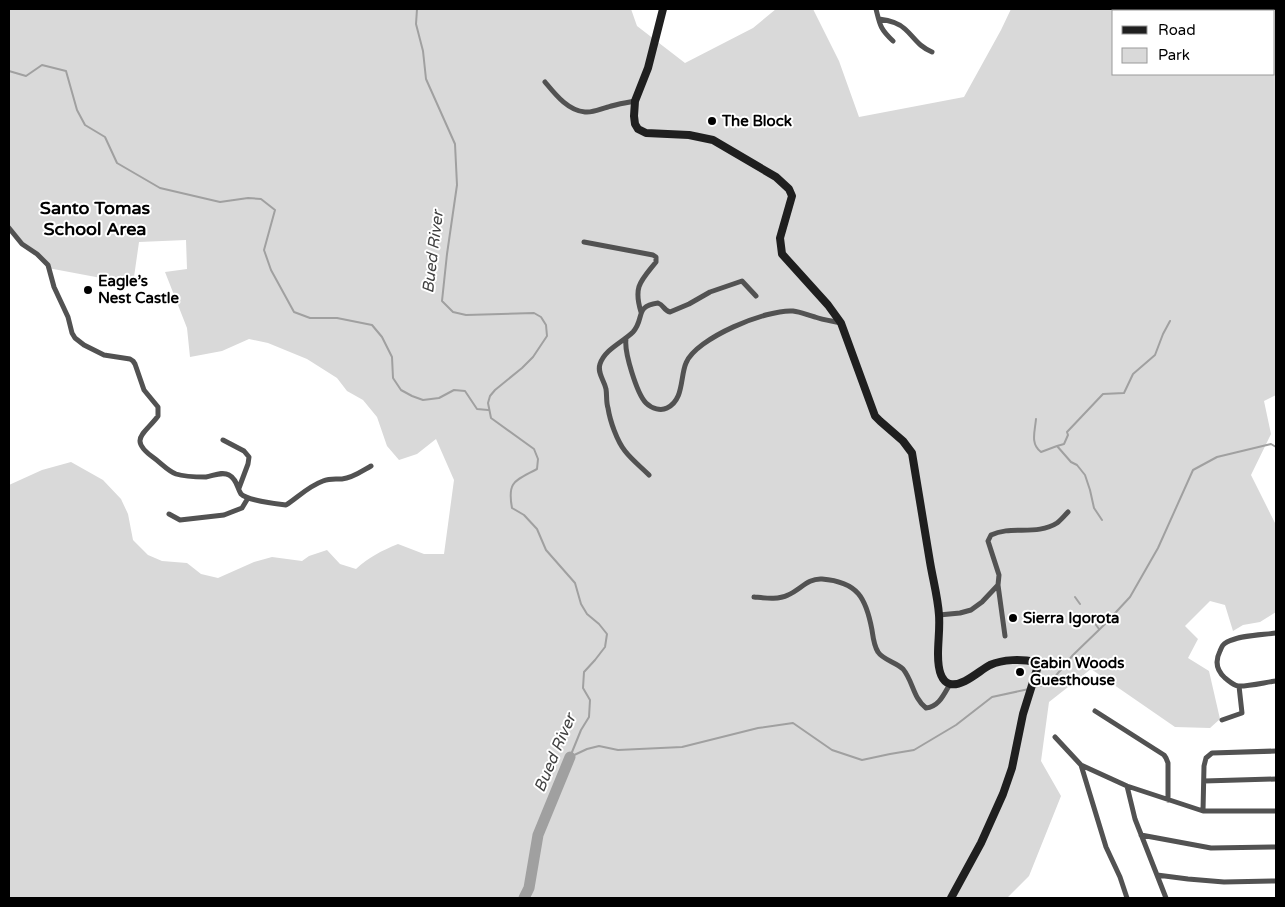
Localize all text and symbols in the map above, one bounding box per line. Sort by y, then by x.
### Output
legend [1112,10,1275,75]
text: Road [1158,21,1196,39]
text: Park [1158,46,1190,64]
place label: The Block [721,112,792,130]
marker: The Block [706,115,718,127]
district label: Santo Tomas School Area [40,197,151,240]
water label: Bued River [418,208,448,294]
place label: Eagle’s Nest Castle [98,272,180,307]
marker: Eagle’s Nest Castle [82,284,94,296]
place label: Sierra Igorota [1023,609,1120,628]
marker: Sierra Igorota [1007,612,1019,624]
place label: Cabin Woods Guesthouse [1030,654,1125,689]
marker: Cabin Woods Guesthouse [1014,666,1026,678]
water label: Bued River [530,709,581,795]

